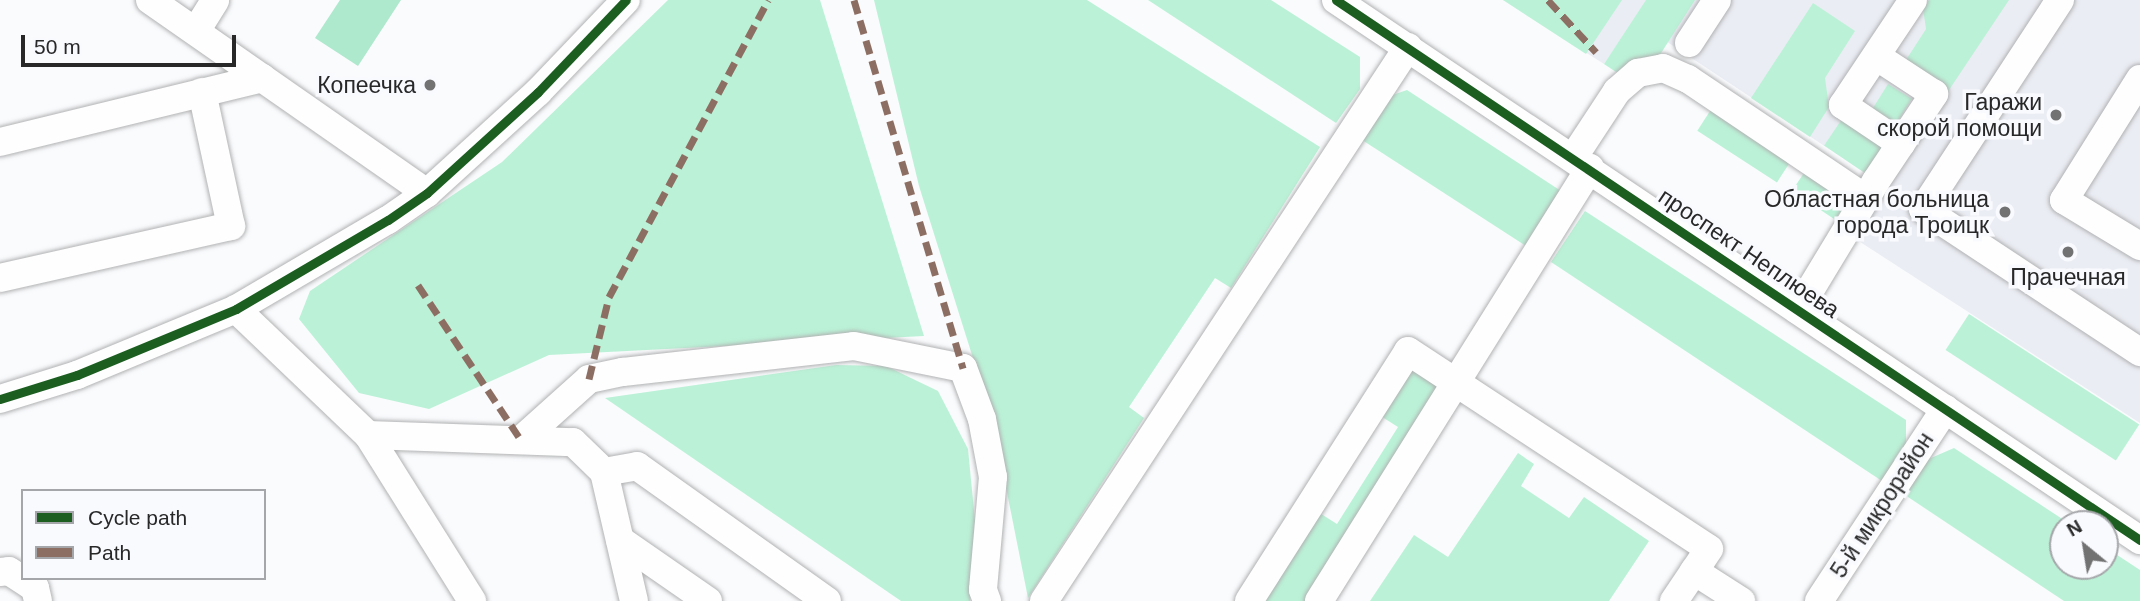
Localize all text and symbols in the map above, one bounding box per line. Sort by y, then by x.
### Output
scale bar [24,21,240,65]
text: 50 m [34,35,81,58]
place label: Копеечка [317,71,416,99]
marker: Копеечка [422,77,438,93]
place label: Гаражи скорой помощи [1877,88,2042,142]
marker: Гаражи скорой помощи [2048,107,2064,123]
street label: проспект Неплюева [1653,182,1845,324]
place label: Областная больница города Троицк [1764,185,1989,239]
marker: Областная больница города Троицк [1995,202,2015,222]
marker: Прачечная [2060,244,2076,260]
place label: Прачечная [2010,263,2126,291]
street label: 5-й микрорайон [1825,427,1939,583]
legend [21,489,266,580]
text: Cycle path [88,506,187,529]
north arrow [2049,510,2119,580]
text: N [2063,516,2085,541]
text: Path [88,541,131,564]

